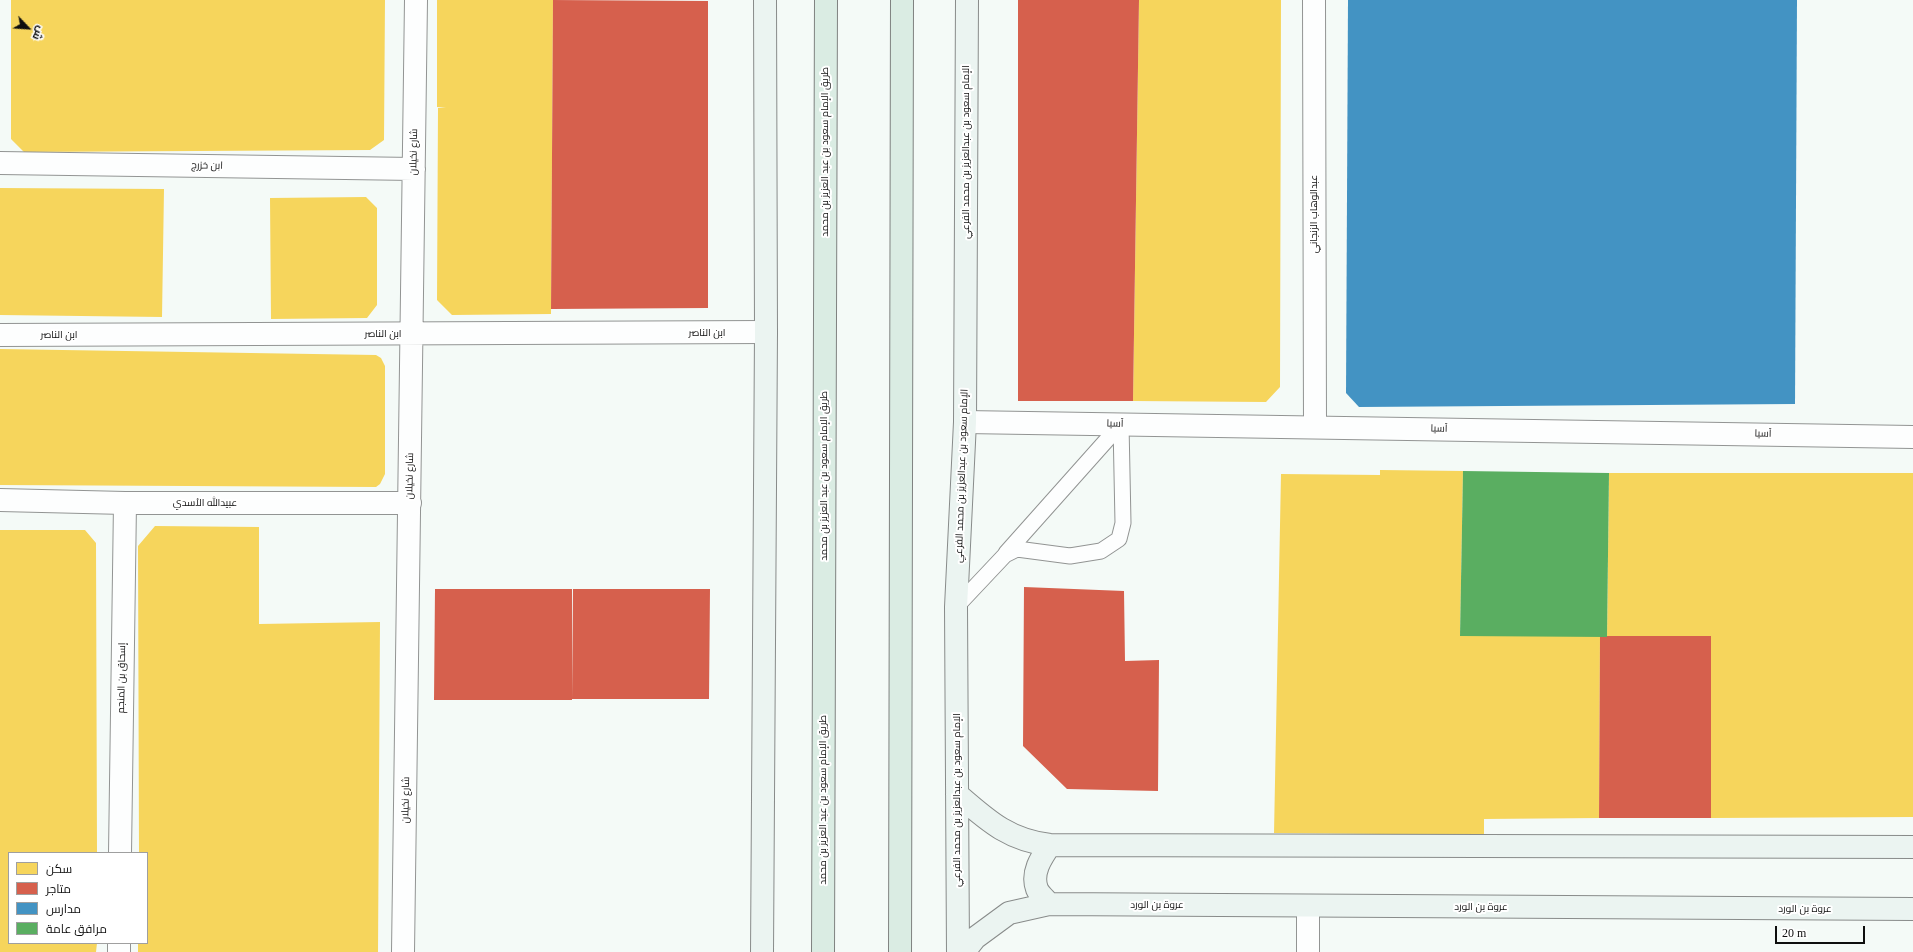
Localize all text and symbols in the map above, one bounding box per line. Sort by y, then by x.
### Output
north arrow [8,8,48,48]
text: ش [30,24,47,42]
street label: الإمام سعود بن عبدالعزيز بن محمد الفرعي [960,65,972,239]
street label: طريق الإمام سعود بن عبد العزيز بن محمد [819,67,831,237]
street label: شارع نخيلان [408,128,420,176]
street label: ابن خزرج [191,160,223,172]
street label: عبدالوهاب الزنجاني [1308,175,1320,253]
street label: ابن الناصر [688,327,726,339]
street label: ابن الناصر [364,328,402,340]
street label: ابن الناصر [40,329,78,341]
street label: الإمام سعود بن عبدالعزيز بن محمد الفرعي [953,389,971,563]
street label: طريق الإمام سعود بن عبد العزيز بن محمد [818,391,830,561]
street label: آسيا [1106,418,1124,430]
street label: آسيا [1430,423,1448,435]
street label: آسيا [1754,428,1772,440]
street label: شارع نخيلان [404,452,416,500]
street label: عبيدالله الأسدي [173,497,237,509]
street label: إسحاق بن المنجم [115,642,129,714]
street label: الإمام سعود بن عبدالعزيز بن محمد الفرعي [951,713,963,887]
street label: طريق الإمام سعود بن عبد العزيز بن محمد [817,715,829,885]
street label: شارع نخيلان [400,776,412,824]
legend [8,852,148,944]
text: سكن [46,862,72,876]
text: متاجر [46,882,71,896]
street label: عروة بن الورد [1130,899,1184,911]
street label: عروة بن الورد [1454,901,1508,913]
text: مدارس [46,902,81,916]
street label: عروة بن الورد [1778,903,1832,915]
scale bar [1777,918,1867,944]
text: مرافق عامة [46,922,107,936]
text: 20 m [1782,926,1806,940]

